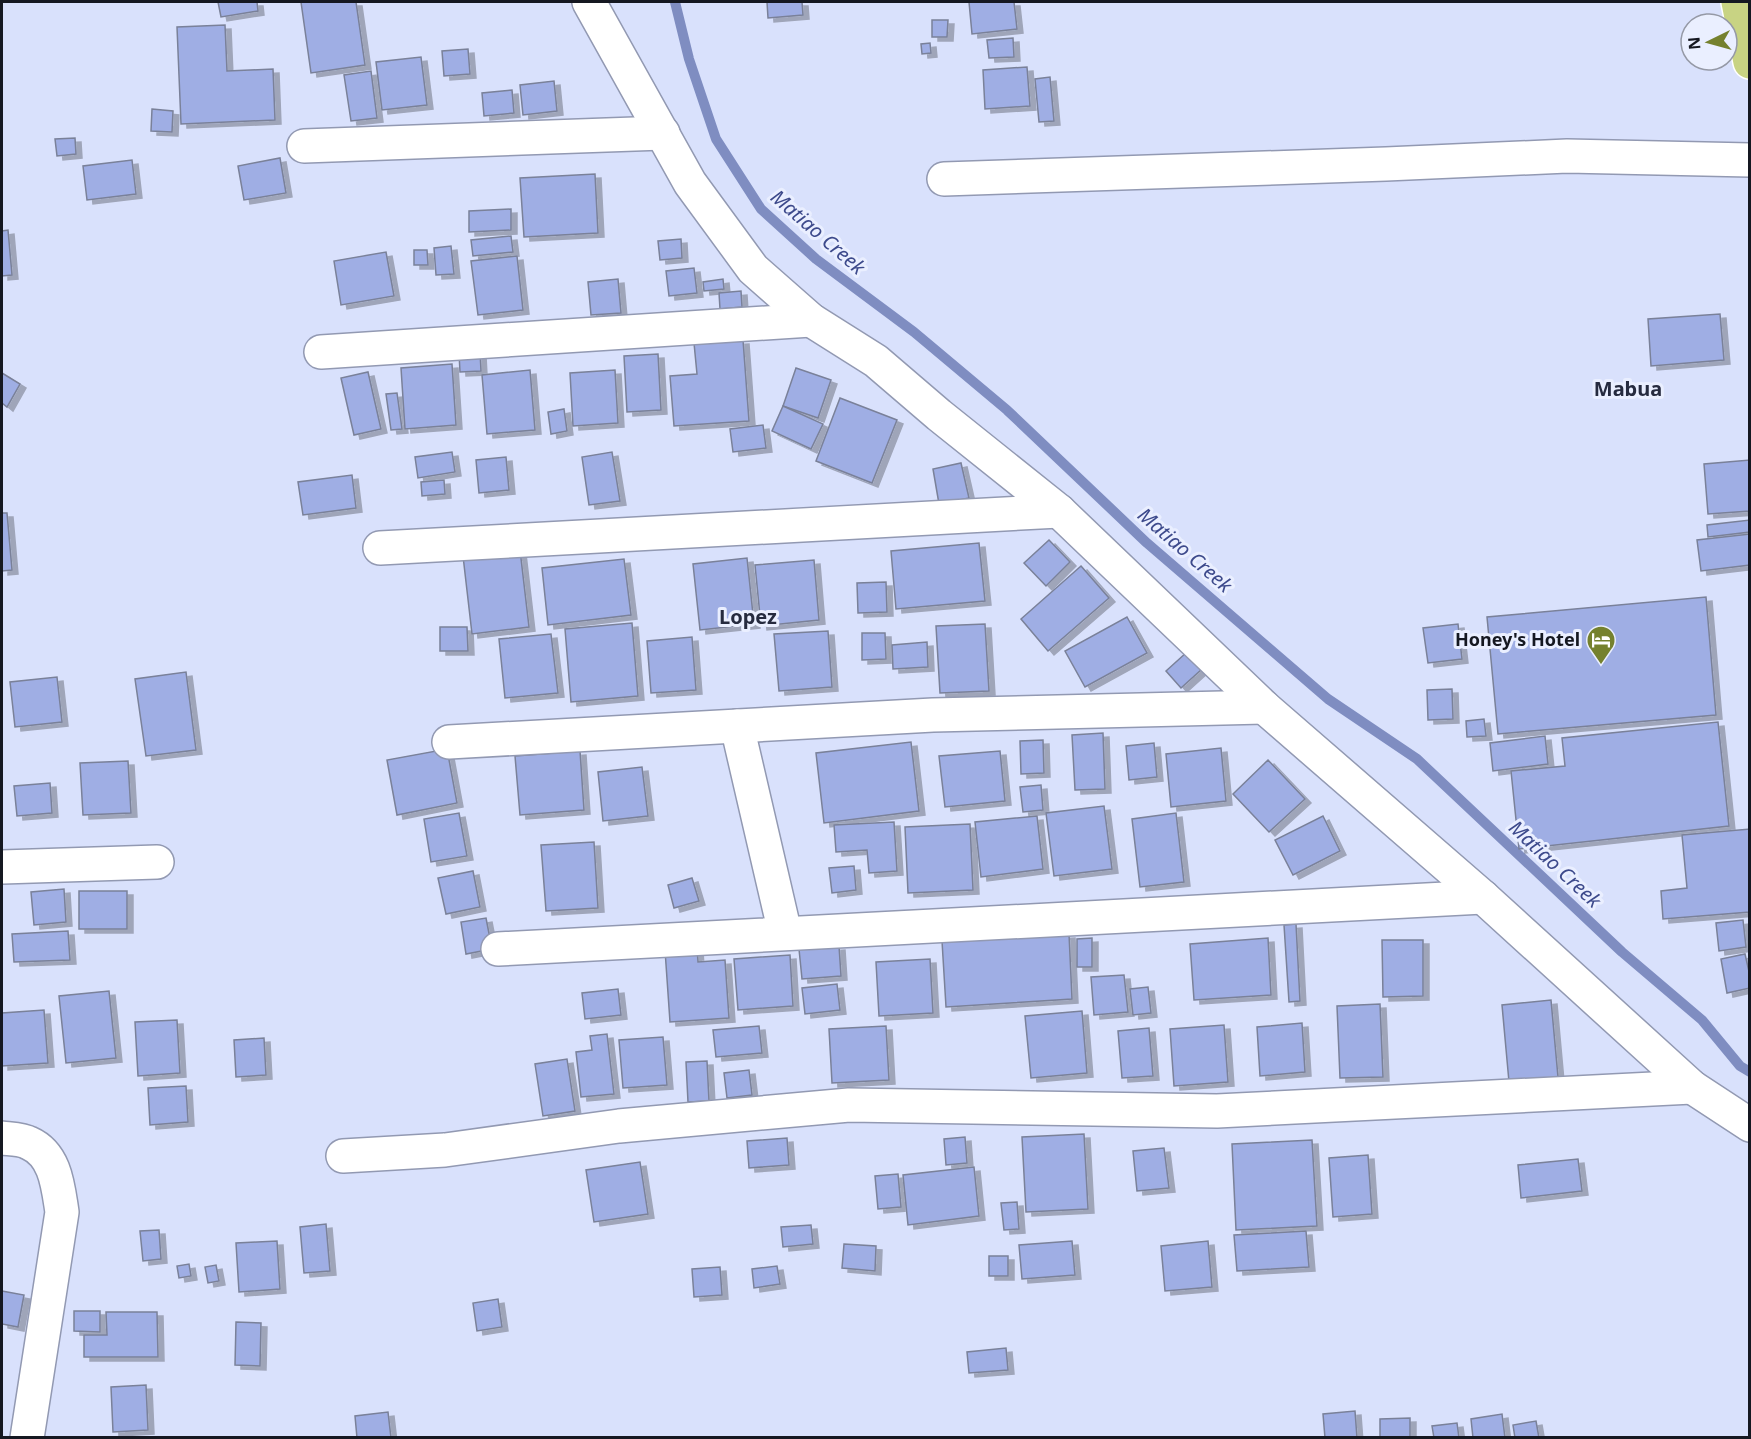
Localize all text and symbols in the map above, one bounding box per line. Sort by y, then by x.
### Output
north arrow [1679,12,1739,72]
text: N [1683,36,1706,51]
water label: Matiao Creek [765,183,872,281]
district label: Mabua [1594,375,1662,402]
water label: Matiao Creek [1132,501,1239,599]
district label: Lopez [719,603,777,630]
hotel icon: Honey's Hotel [1585,624,1617,666]
place label: Honey's Hotel [1455,627,1580,651]
water label: Matiao Creek [1503,814,1608,914]

